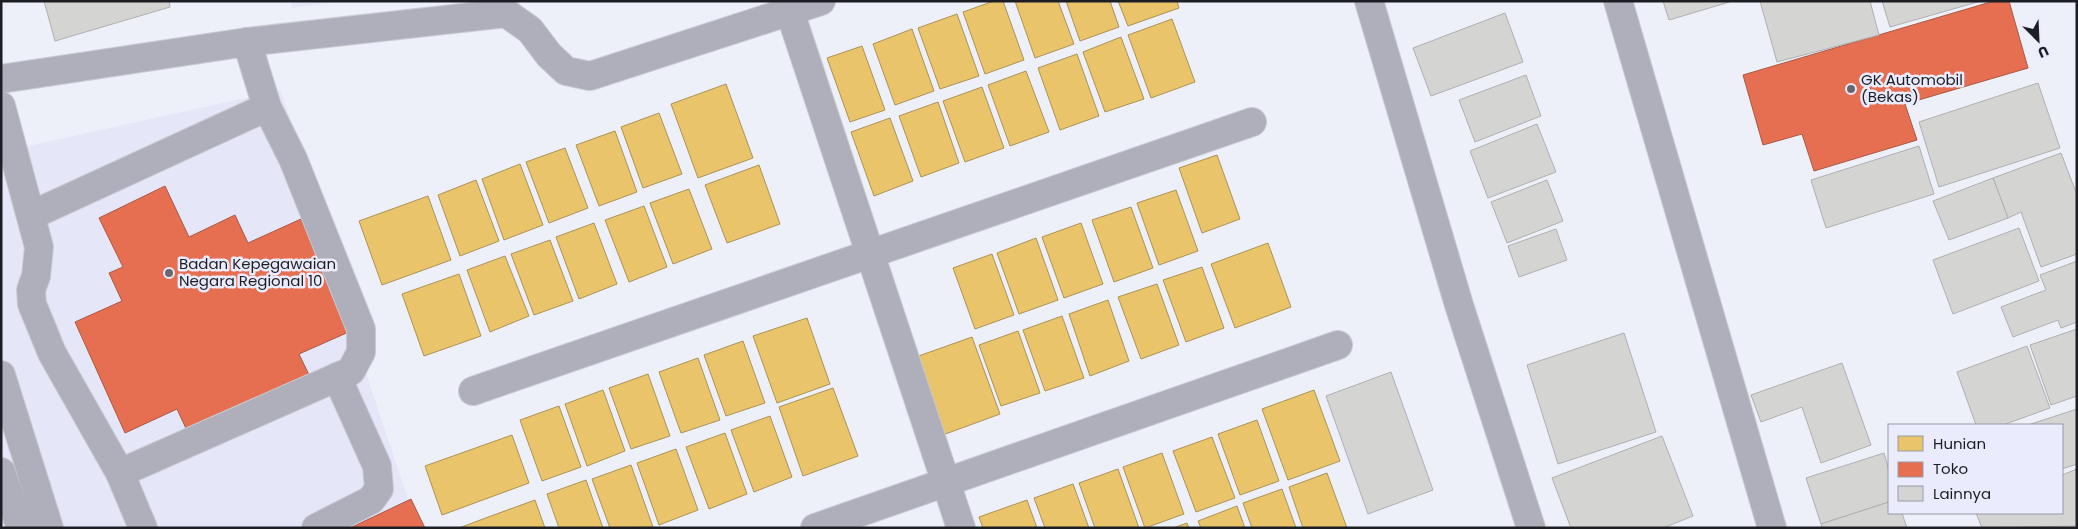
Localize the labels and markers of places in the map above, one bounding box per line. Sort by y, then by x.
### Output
place label: GK Automobil (Bekas) [1861,69,1963,107]
marker: GK Automobil (Bekas) [1845,83,1857,95]
place label: Badan Kepegawaian Negara Regional 10 [179,253,336,291]
marker: Badan Kepegawaian Negara Regional 10 [163,267,175,279]

